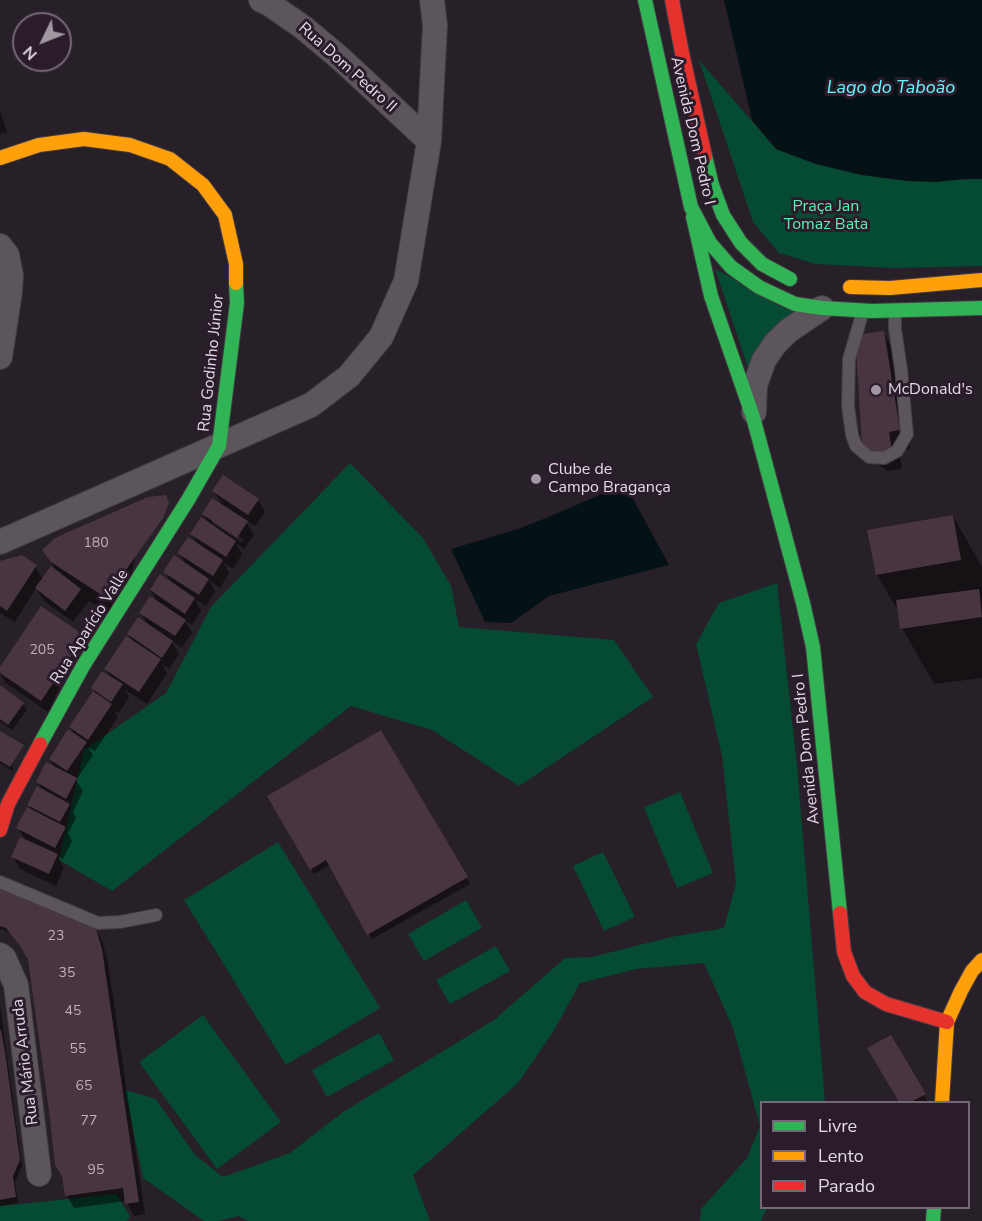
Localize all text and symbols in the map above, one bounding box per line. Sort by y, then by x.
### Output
north arrow [12,12,72,72]
street label: Rua Dom Pedro II [294,19,400,117]
text: N [18,41,42,65]
street label: Avenida Dom Pedro I [666,55,718,207]
water label: Lago do Taboão [827,78,955,100]
park label: Praça Jan Tomaz Bata [784,197,868,235]
street label: Rua Godinho Júnior [195,293,229,433]
place label: McDonald's [888,380,973,400]
marker: McDonald's [869,383,883,397]
place label: Clube de Campo Bragança [548,460,671,498]
marker: Clube de Campo Bragança [529,472,543,486]
house number: 180 [83,536,109,552]
street label: Rua Aparício Valle [47,566,133,688]
house number: 205 [29,643,55,659]
street label: Avenida Dom Pedro I [790,673,824,825]
house number: 23 [48,929,64,945]
house number: 35 [59,966,75,982]
street label: Rua Mário Arruda [9,998,43,1126]
house number: 45 [65,1004,81,1020]
house number: 55 [70,1042,86,1058]
house number: 65 [76,1079,92,1095]
legend [760,1101,970,1209]
house number: 77 [81,1114,97,1130]
text: Livre [818,1114,857,1138]
text: Lento [818,1144,864,1168]
house number: 95 [88,1163,104,1179]
text: Parado [818,1174,875,1198]

